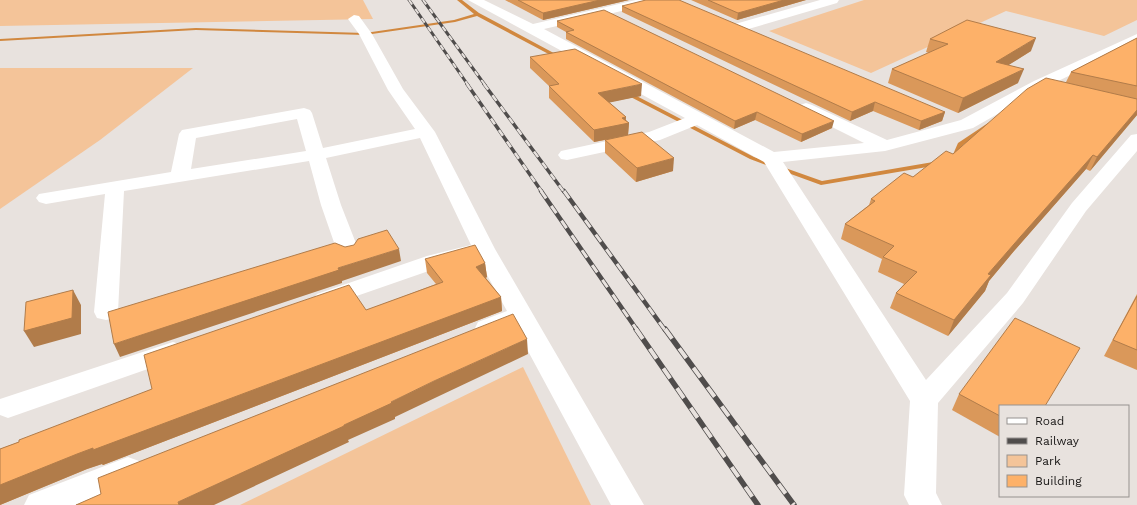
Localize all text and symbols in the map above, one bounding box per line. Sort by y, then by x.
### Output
legend [999,405,1129,497]
text: Road [1035,414,1064,428]
text: Railway [1035,434,1080,448]
text: Park [1035,454,1061,468]
text: Building [1035,474,1082,488]

